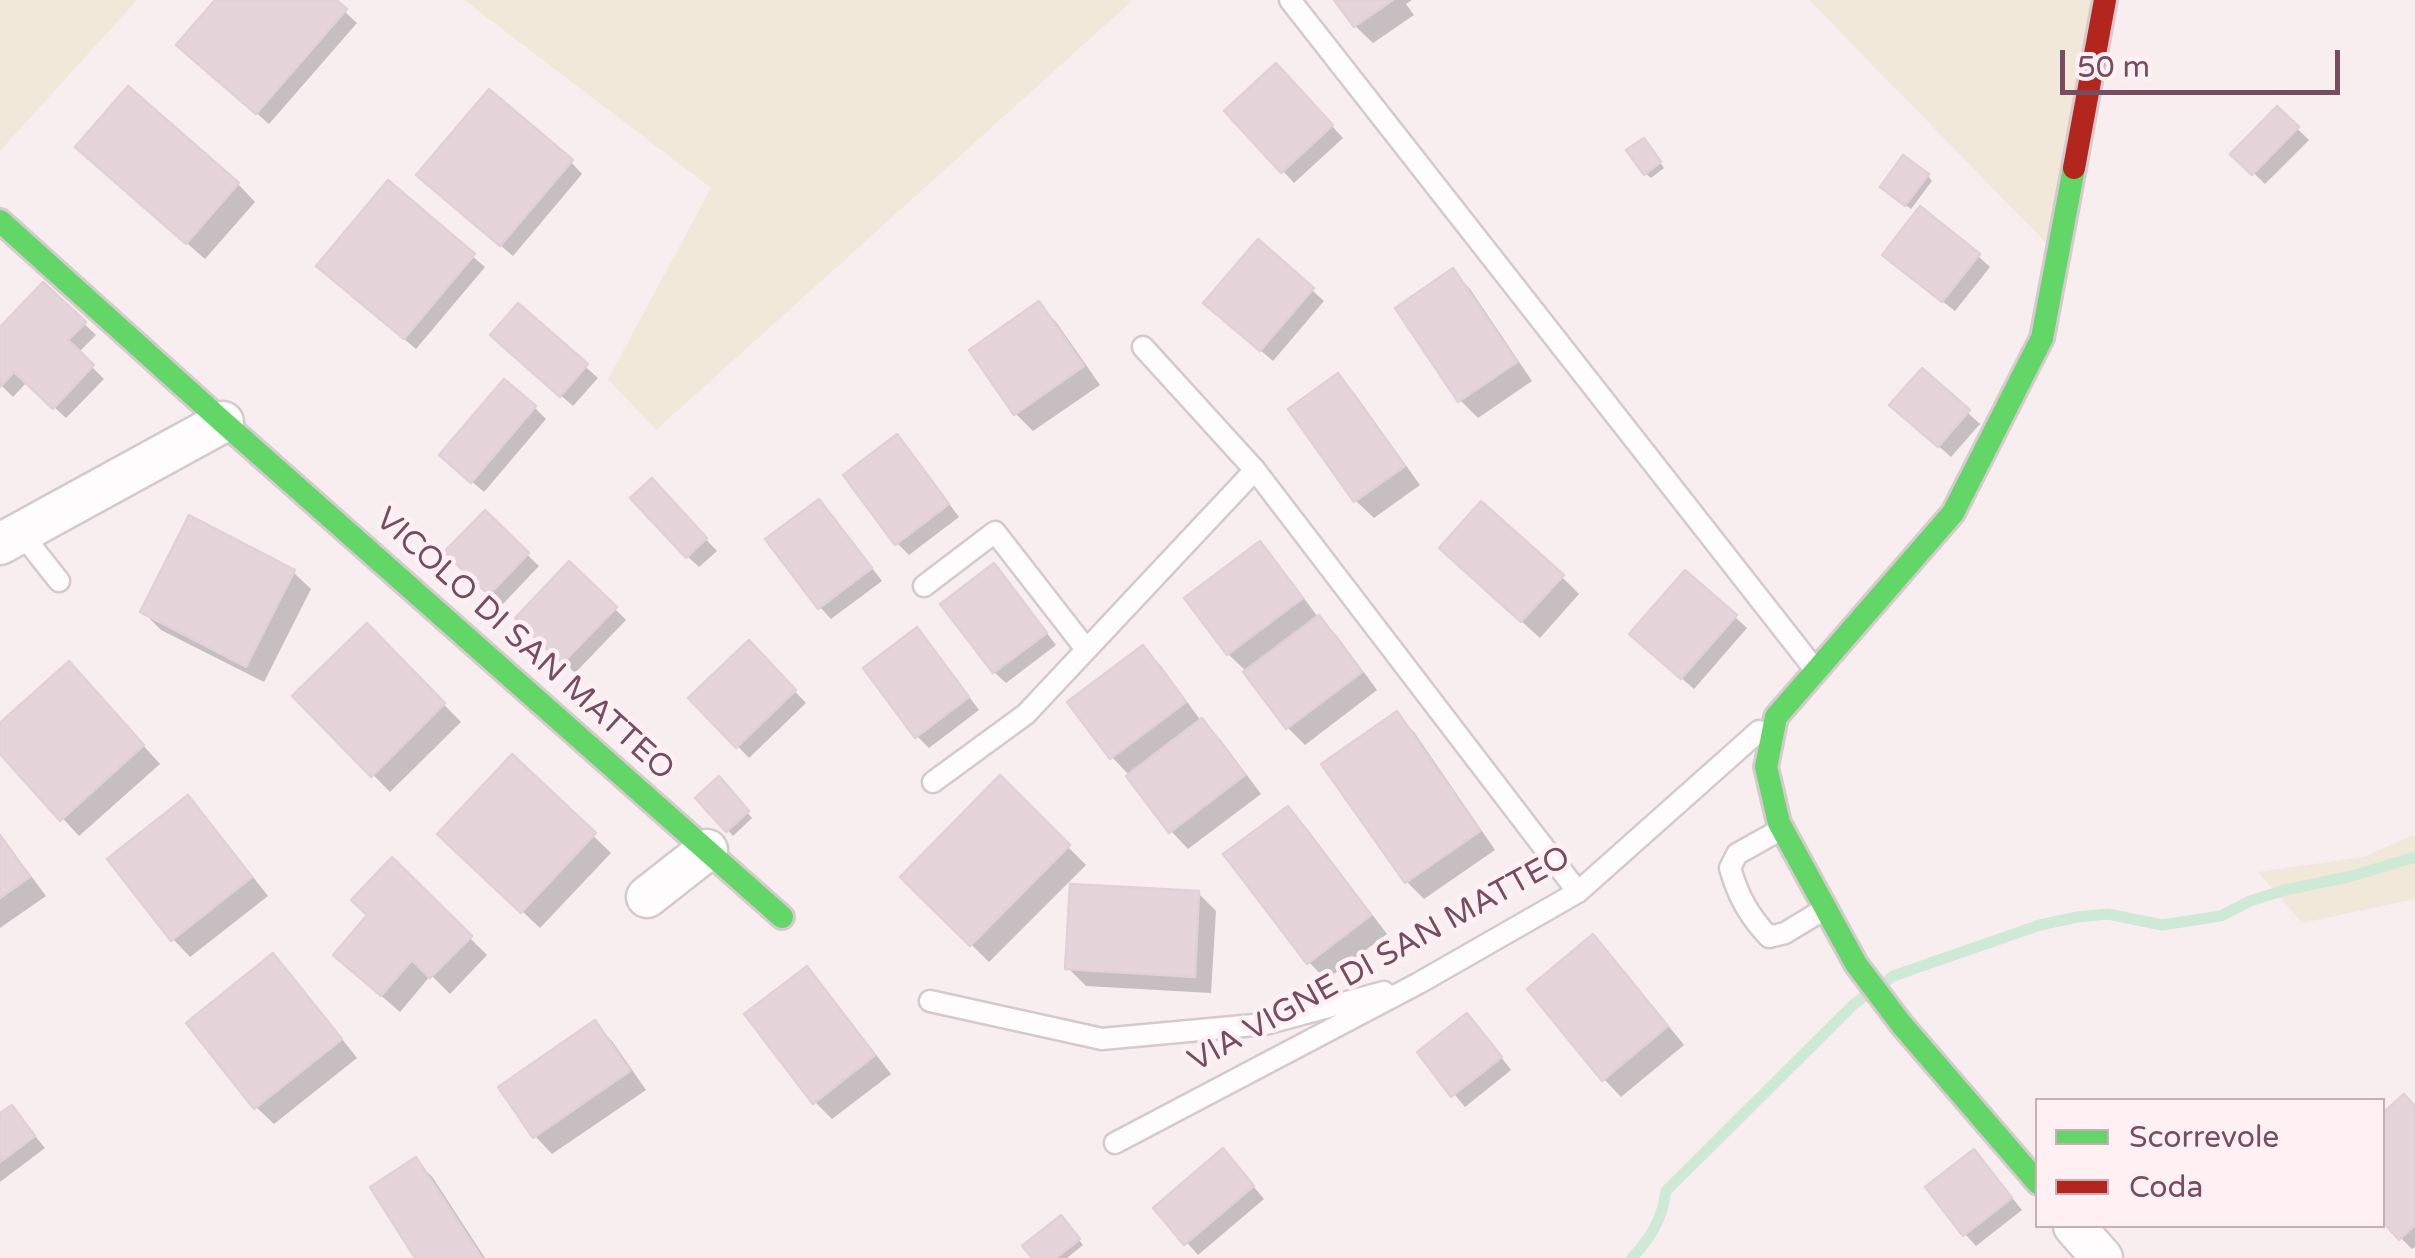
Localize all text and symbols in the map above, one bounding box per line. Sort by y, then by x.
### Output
scale bar [2065,30,2345,92]
text: 50 m [2077,49,2150,86]
street label: VICOLO DI SAN MATTEO [367,501,681,789]
street label: VIA VIGNE DI SAN MATTEO [1182,839,1578,1081]
legend [2035,1098,2385,1228]
text: Scorrevole [2129,1119,2279,1156]
text: Coda [2129,1169,2203,1206]

